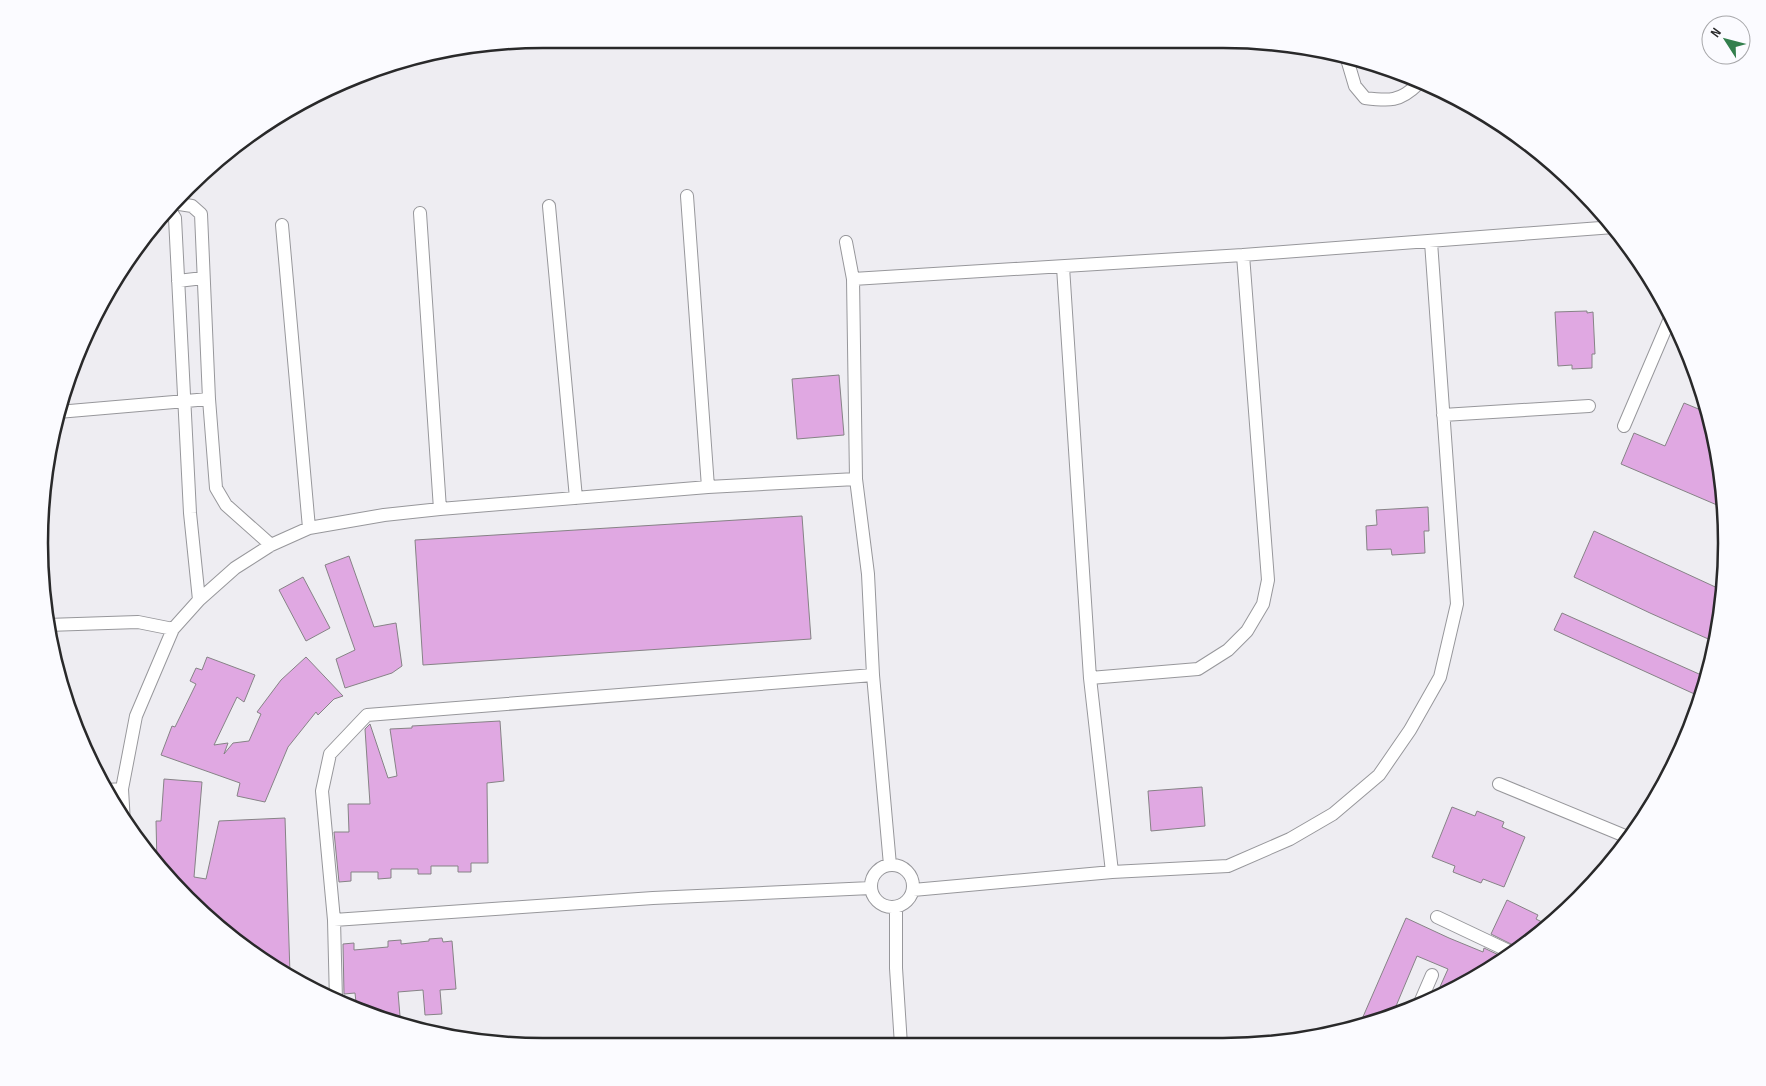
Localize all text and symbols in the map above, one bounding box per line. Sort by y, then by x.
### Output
north arrow [1701,15,1751,65]
text: N [1707,25,1725,41]

